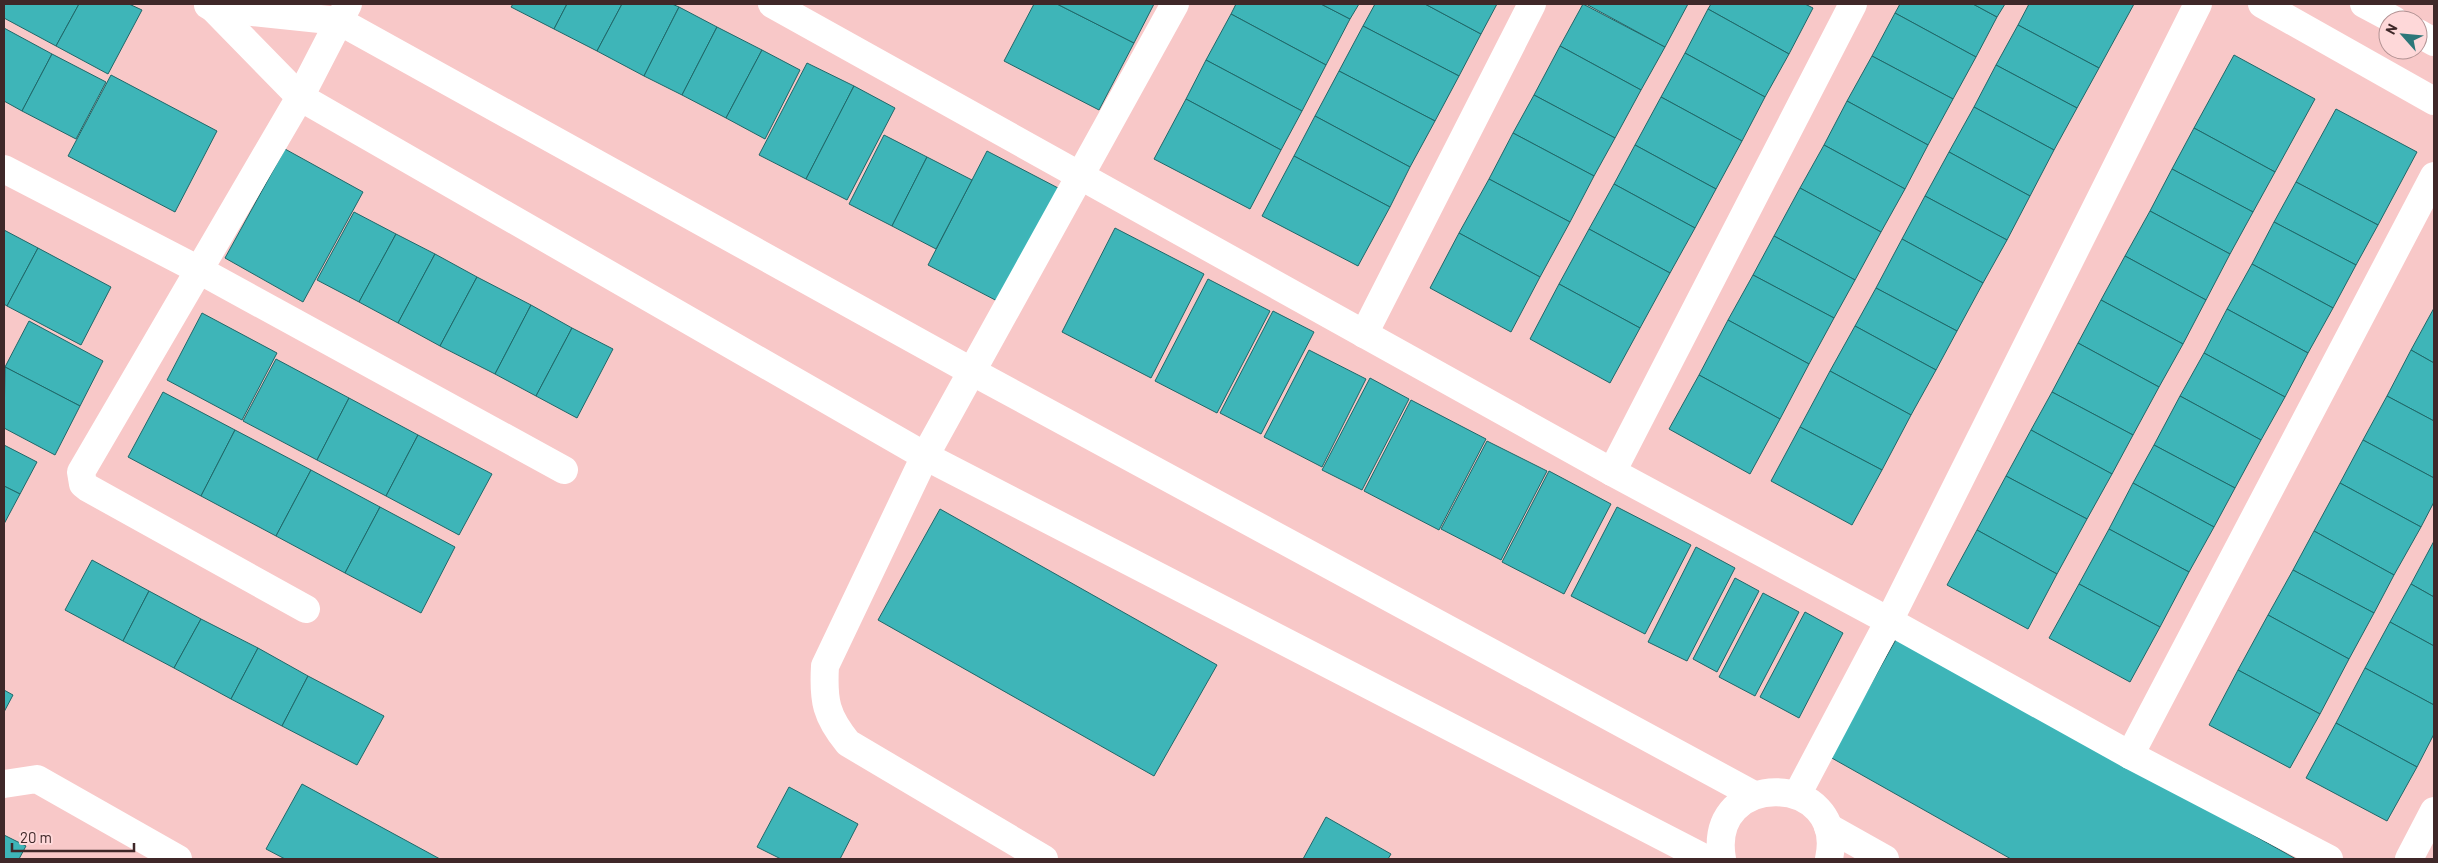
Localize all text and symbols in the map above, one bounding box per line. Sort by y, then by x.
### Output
north arrow [2378,10,2428,60]
text: N [2381,21,2401,37]
scale bar [12,820,135,852]
text: 20 m [20,828,52,846]

